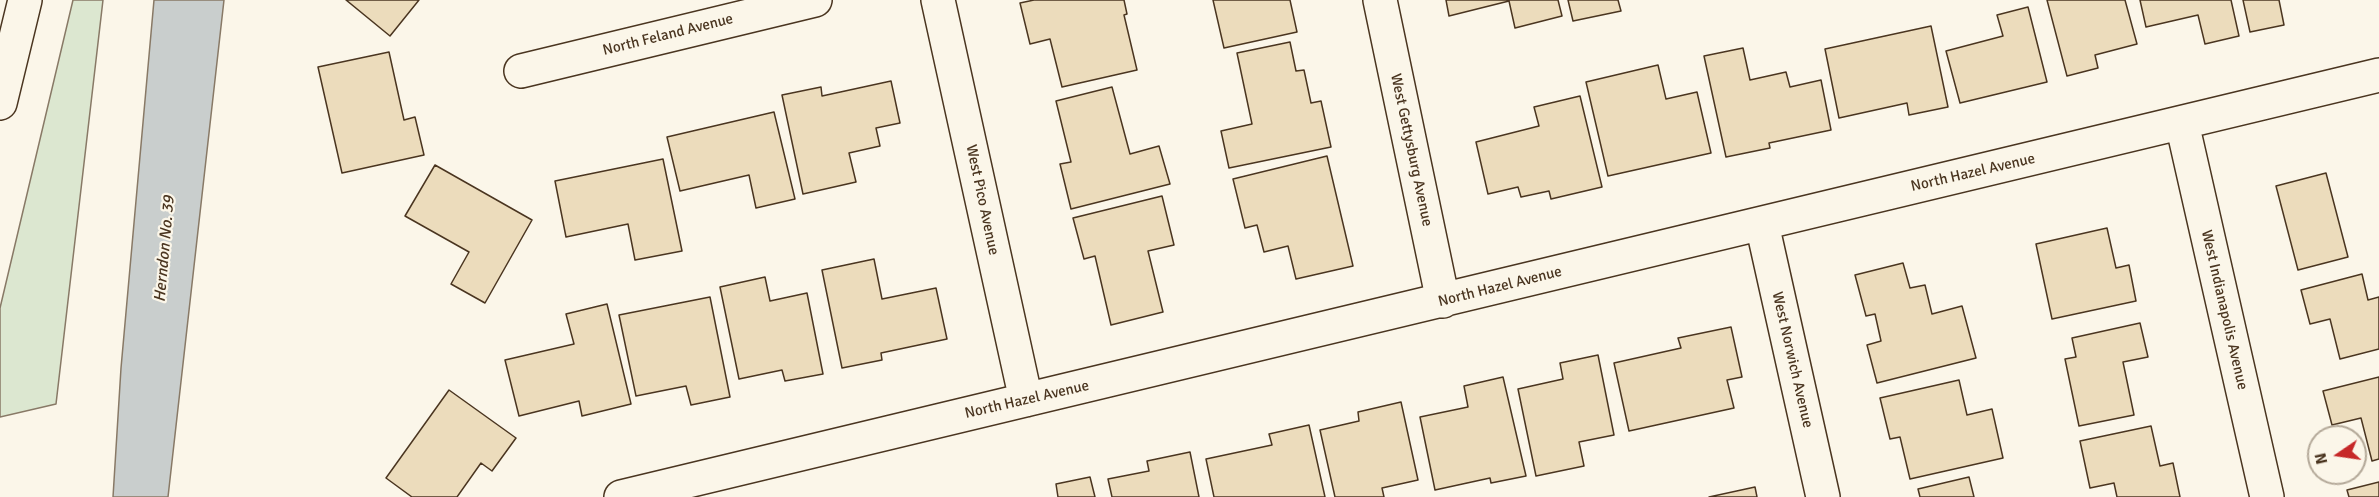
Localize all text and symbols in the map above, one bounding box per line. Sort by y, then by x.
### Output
street label: North Feland Avenue [601,10,735,60]
street label: West Gettysburg Avenue [1386,72,1436,228]
street label: West Pico Avenue [962,143,1002,257]
street label: North Hazel Avenue [1909,150,2037,196]
water label: Herndon No. 39 [151,195,179,303]
street label: West Indianapolis Avenue [2197,228,2251,392]
street label: North Hazel Avenue [1436,263,1564,311]
street label: West Norwich Avenue [1768,290,1816,430]
street label: North Hazel Avenue [963,377,1091,423]
north arrow [2307,425,2367,485]
text: N [2310,451,2332,466]

